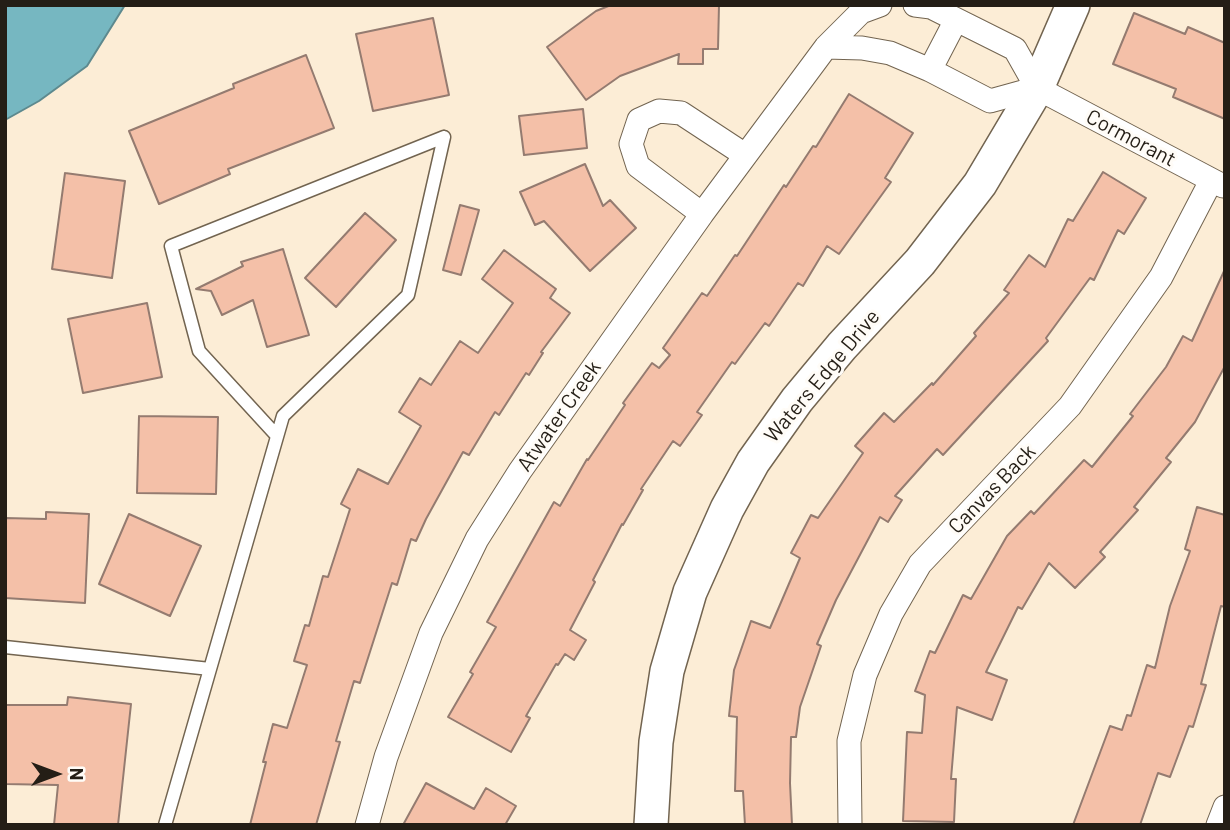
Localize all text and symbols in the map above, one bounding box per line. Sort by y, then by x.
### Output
street label: Cormorant [1082,104,1180,172]
street label: Waters Edge Drive [759,304,885,448]
street label: Atwater Creek [512,356,606,476]
street label: Canvas Back [943,439,1041,539]
north arrow [21,739,91,809]
text: N [66,768,89,780]

